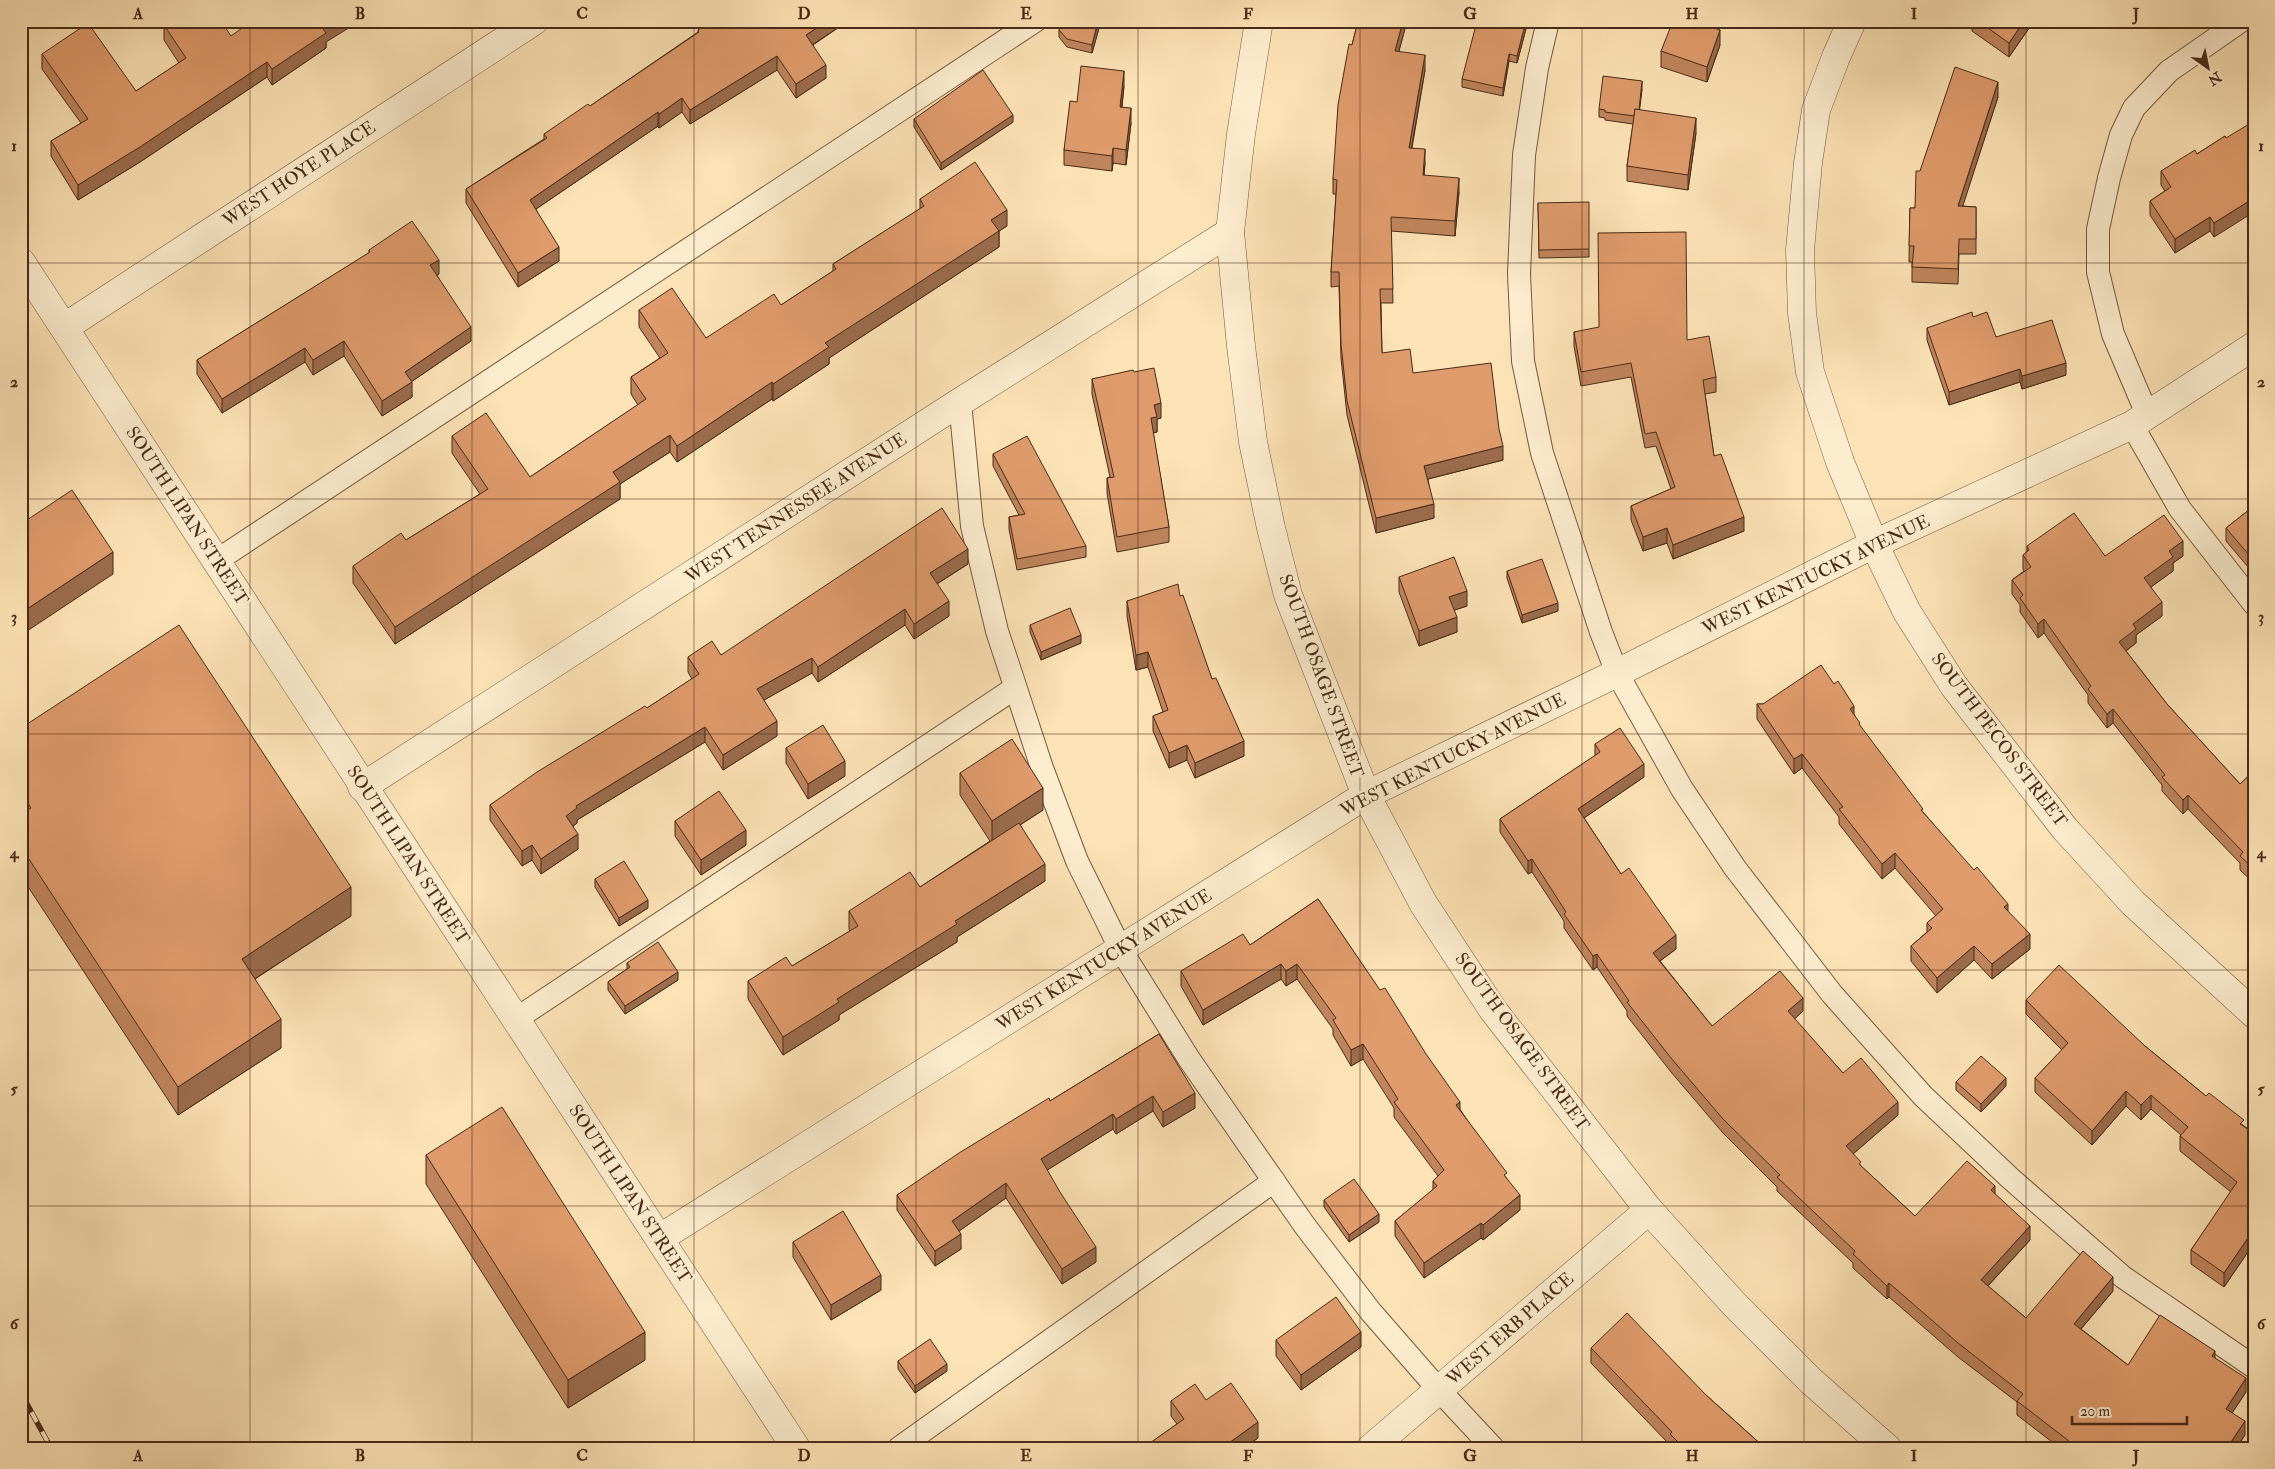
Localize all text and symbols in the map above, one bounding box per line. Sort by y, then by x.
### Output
text: A [132,4,144,24]
text: B [355,4,365,24]
text: C [576,4,588,24]
text: D [797,4,811,24]
text: E [1020,4,1032,24]
text: F [1243,4,1253,24]
text: G [1463,4,1477,24]
text: H [1685,4,1699,24]
text: I [1911,4,1918,24]
text: J [2132,4,2140,25]
north arrow [2182,42,2232,92]
text: N [2205,67,2226,89]
street label: WEST HOYE PLACE [217,116,380,233]
text: 1 [11,136,17,156]
text: 1 [2258,136,2264,156]
text: 2 [10,372,18,392]
text: 2 [2257,372,2265,392]
street label: SOUTH LIPAN STREET [121,422,254,610]
street label: WEST TENNESSEE AVENUE [680,428,911,589]
street label: WEST KENTUCKY AVENUE [1698,510,1934,641]
street label: SOUTH OSAGE STREET [1273,571,1369,781]
text: 3 [11,607,17,627]
text: 3 [2258,607,2264,627]
street label: SOUTH PECOS STREET [1926,648,2072,832]
street label: WEST KENTUCKY AVENUE [1335,688,1570,823]
street label: SOUTH LIPAN STREET [342,761,475,949]
text: 4 [9,843,20,863]
text: 4 [2256,843,2267,863]
street label: WEST KENTUCKY AVENUE [991,884,1216,1037]
street label: SOUTH OSAGE STREET [1450,948,1595,1136]
text: 5 [10,1079,18,1099]
text: 5 [2257,1079,2265,1099]
street label: SOUTH LIPAN STREET [564,1100,697,1288]
street label: WEST ERB PLACE [1441,1267,1578,1391]
text: 6 [10,1314,20,1334]
text: 6 [2257,1314,2267,1334]
scale bar [2072,1394,2188,1426]
text: 20 m [2080,1402,2110,1421]
text: A [132,1446,144,1466]
text: B [355,1446,365,1466]
text: C [576,1446,588,1466]
text: D [797,1446,811,1466]
text: E [1020,1446,1032,1466]
text: F [1243,1446,1253,1466]
text: G [1463,1446,1477,1466]
text: H [1685,1446,1699,1466]
text: I [1911,1446,1918,1466]
text: J [2132,1446,2140,1467]

